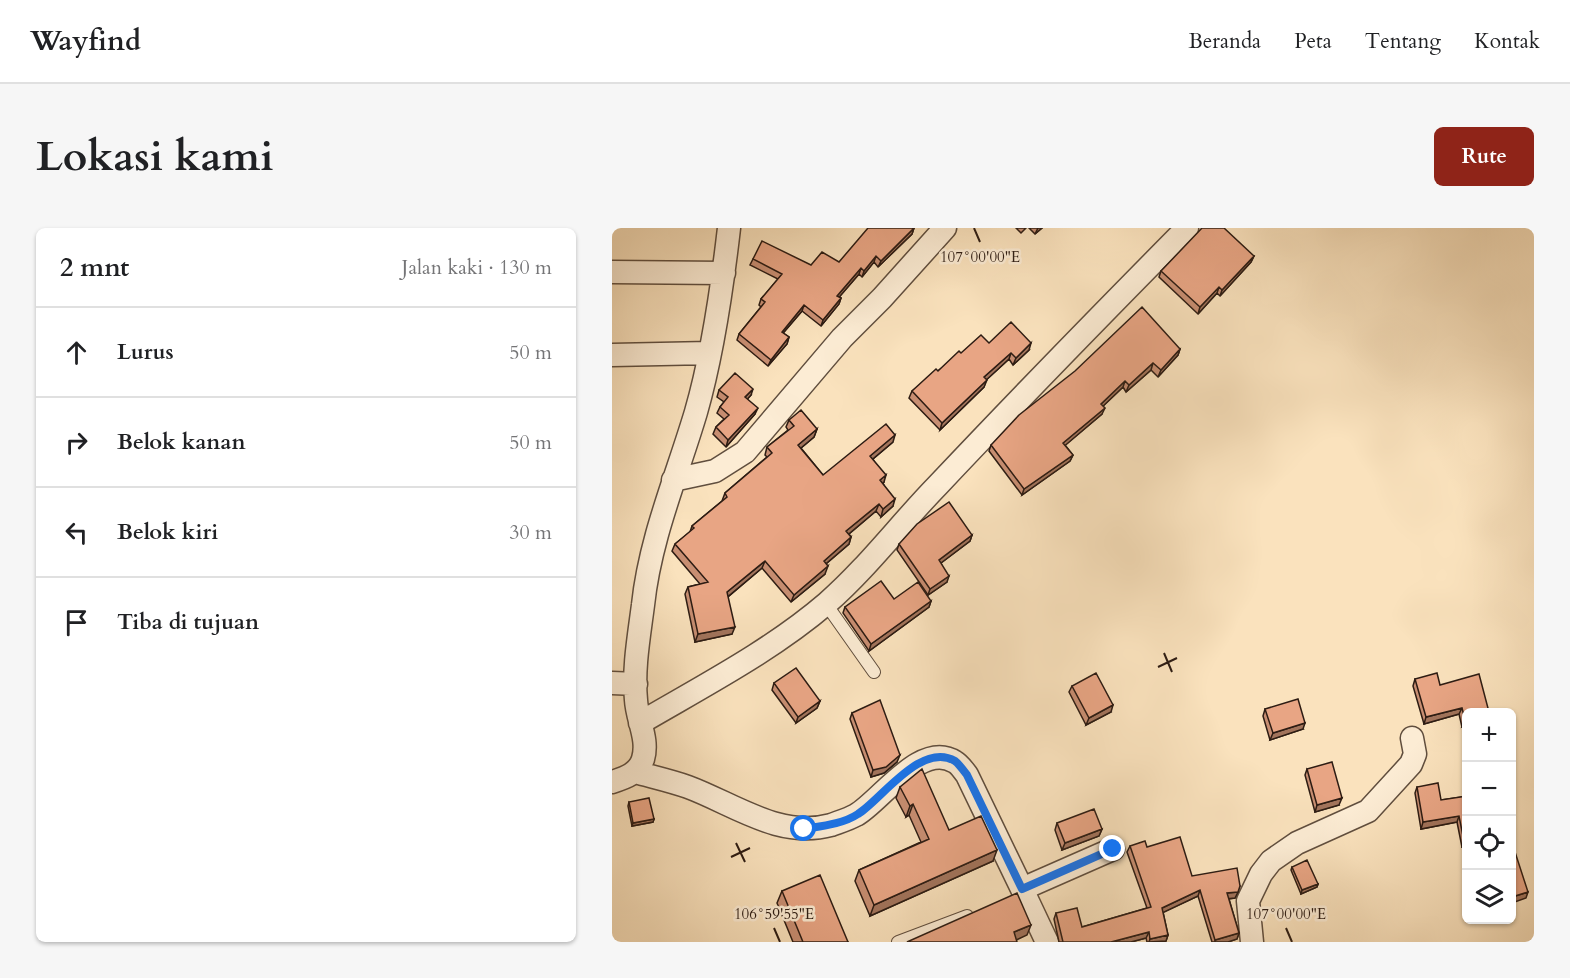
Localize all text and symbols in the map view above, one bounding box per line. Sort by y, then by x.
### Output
text: Wayfind [30,22,141,60]
text: Beranda [1188,27,1261,56]
text: Peta [1294,27,1332,56]
text: Tentang [1365,27,1441,56]
text: Kontak [1474,27,1540,56]
button: Rute [1434,127,1534,186]
text: Lokasi kami [36,128,274,185]
text: 107°00'00"E [940,247,1020,267]
text: 2 mnt [60,250,129,285]
text: Jalan kaki · 130 m [402,254,552,281]
icon: ahead [60,336,93,369]
text: Lurus [117,337,174,367]
text: 50 m [509,339,552,366]
icon: right [60,426,93,459]
text: Belok kanan [117,427,246,457]
text: 50 m [509,429,552,456]
icon: left [60,516,93,549]
text: Belok kiri [117,517,218,547]
text: 30 m [509,519,552,546]
icon: arrive [60,606,93,639]
text: Tiba di tujuan [117,607,259,637]
map controls [1462,708,1516,924]
button: + [1462,708,1516,762]
button: − [1462,762,1516,816]
route start [790,815,816,841]
button: locate [1462,816,1516,870]
route end [1099,835,1125,861]
button: layers [1462,870,1516,924]
text: 106°59'55"E [734,904,814,924]
text: 107°00'00"E [1246,904,1326,924]

